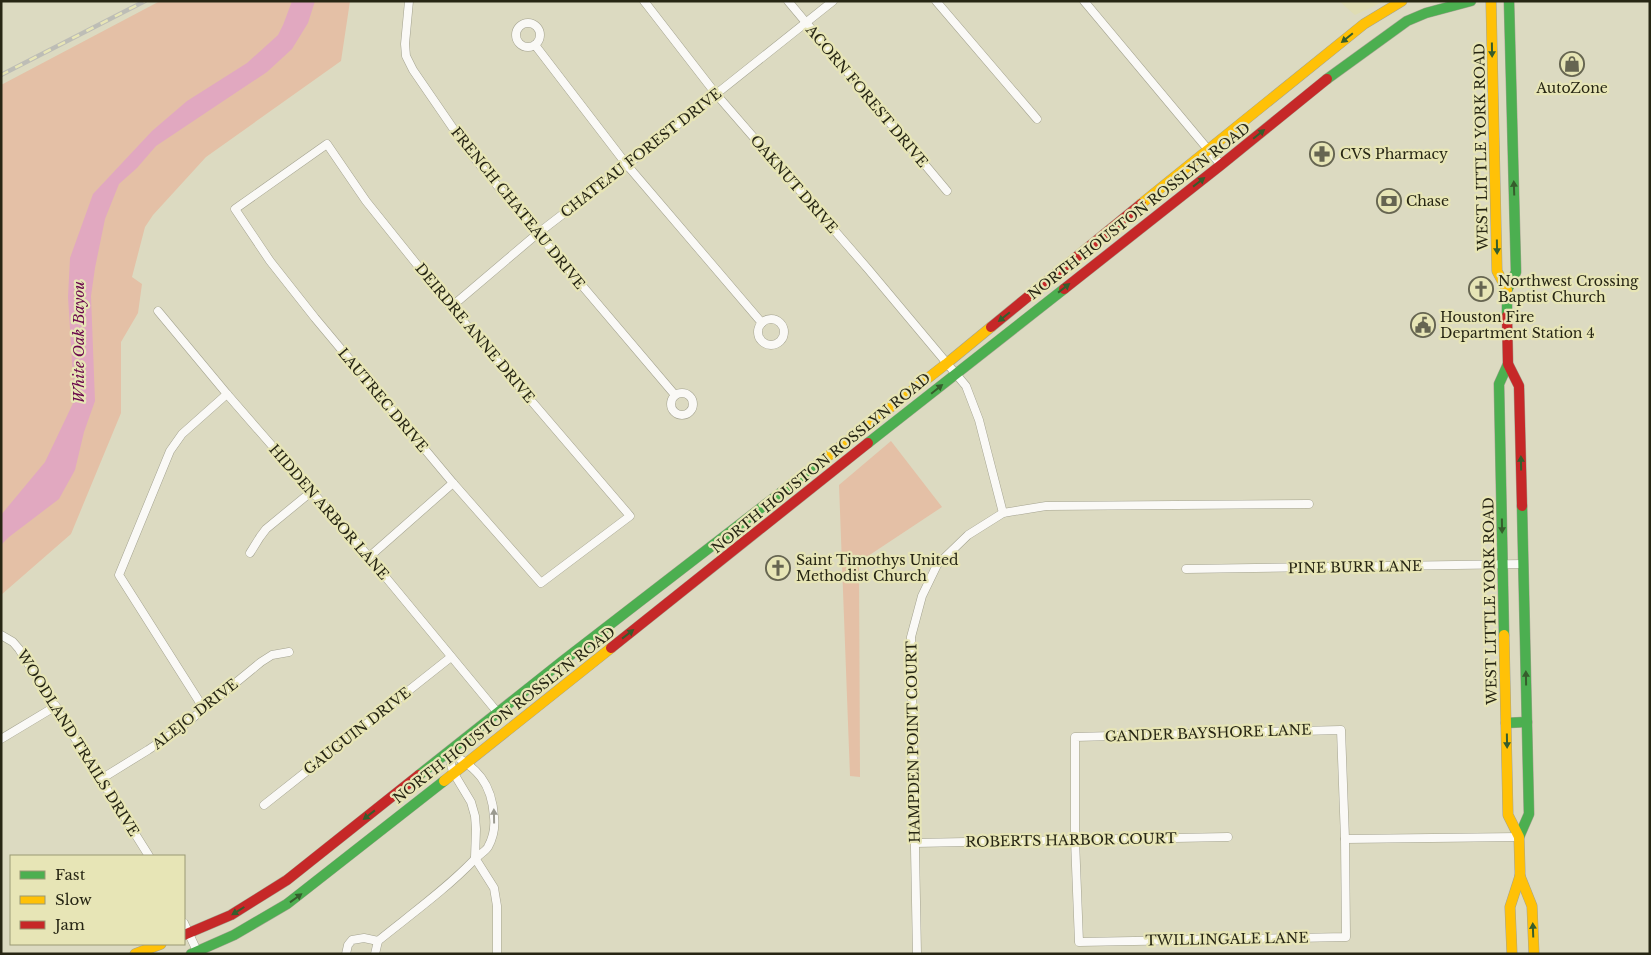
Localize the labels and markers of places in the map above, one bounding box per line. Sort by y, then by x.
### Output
shop icon: AutoZone [1559,51,1585,77]
place label: AutoZone [1535,79,1608,97]
pharmacy icon: CVS Pharmacy [1309,141,1335,167]
place label: CVS Pharmacy [1340,145,1448,163]
bank icon: Chase [1376,188,1402,214]
place label: Chase [1406,192,1449,210]
place label: Northwest Crossing Baptist Church [1498,272,1639,306]
church icon: Northwest Crossing Baptist Church [1468,276,1494,302]
place label: Houston Fire Department Station 4 [1440,308,1595,342]
public building icon: Houston Fire Department Station 4 [1410,312,1436,338]
place label: Saint Timothys United Methodist Church [796,551,959,585]
church icon: Saint Timothys United Methodist Church [765,555,791,581]

